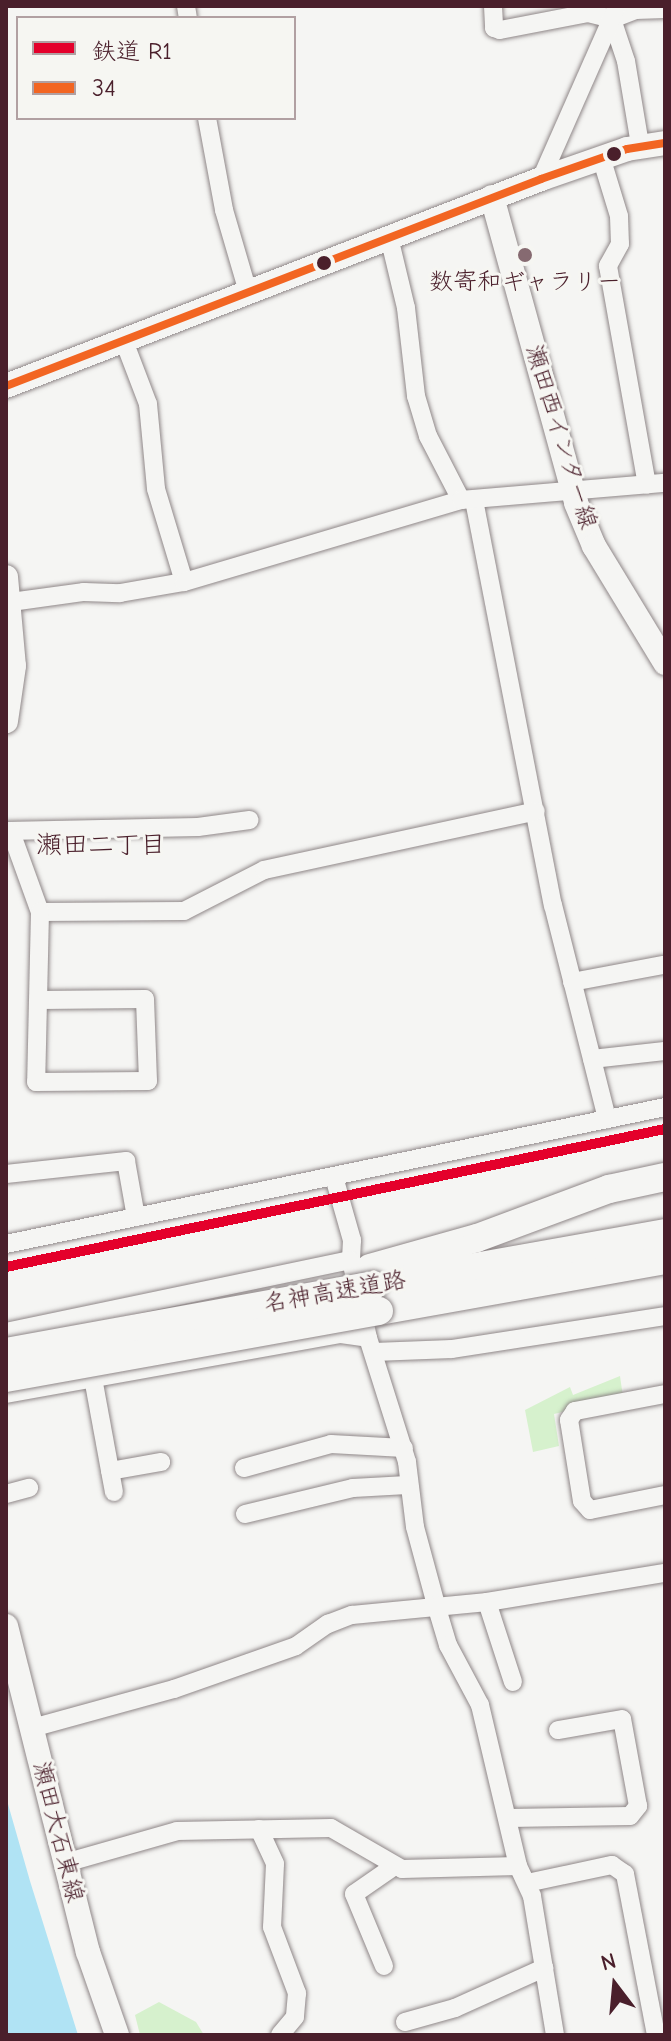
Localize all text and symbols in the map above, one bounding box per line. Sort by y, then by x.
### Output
legend [16,16,296,120]
text: 鉄道 R1 [92,37,172,65]
text: 34 [92,74,116,102]
unlabelled marker [606,146,622,162]
marker: 数寄和ギャラリー [516,246,534,264]
unlabelled marker [316,255,332,271]
place label: 数寄和ギャラリー [429,268,621,296]
street label: 瀬田西インター線 [519,341,603,533]
district label: 瀬田二丁目 [36,830,166,862]
street label: 名神高速道路 [262,1265,408,1319]
street label: 瀬田大石東線 [27,1759,89,1905]
north arrow [575,1945,655,2025]
text: N [598,1947,619,1976]

